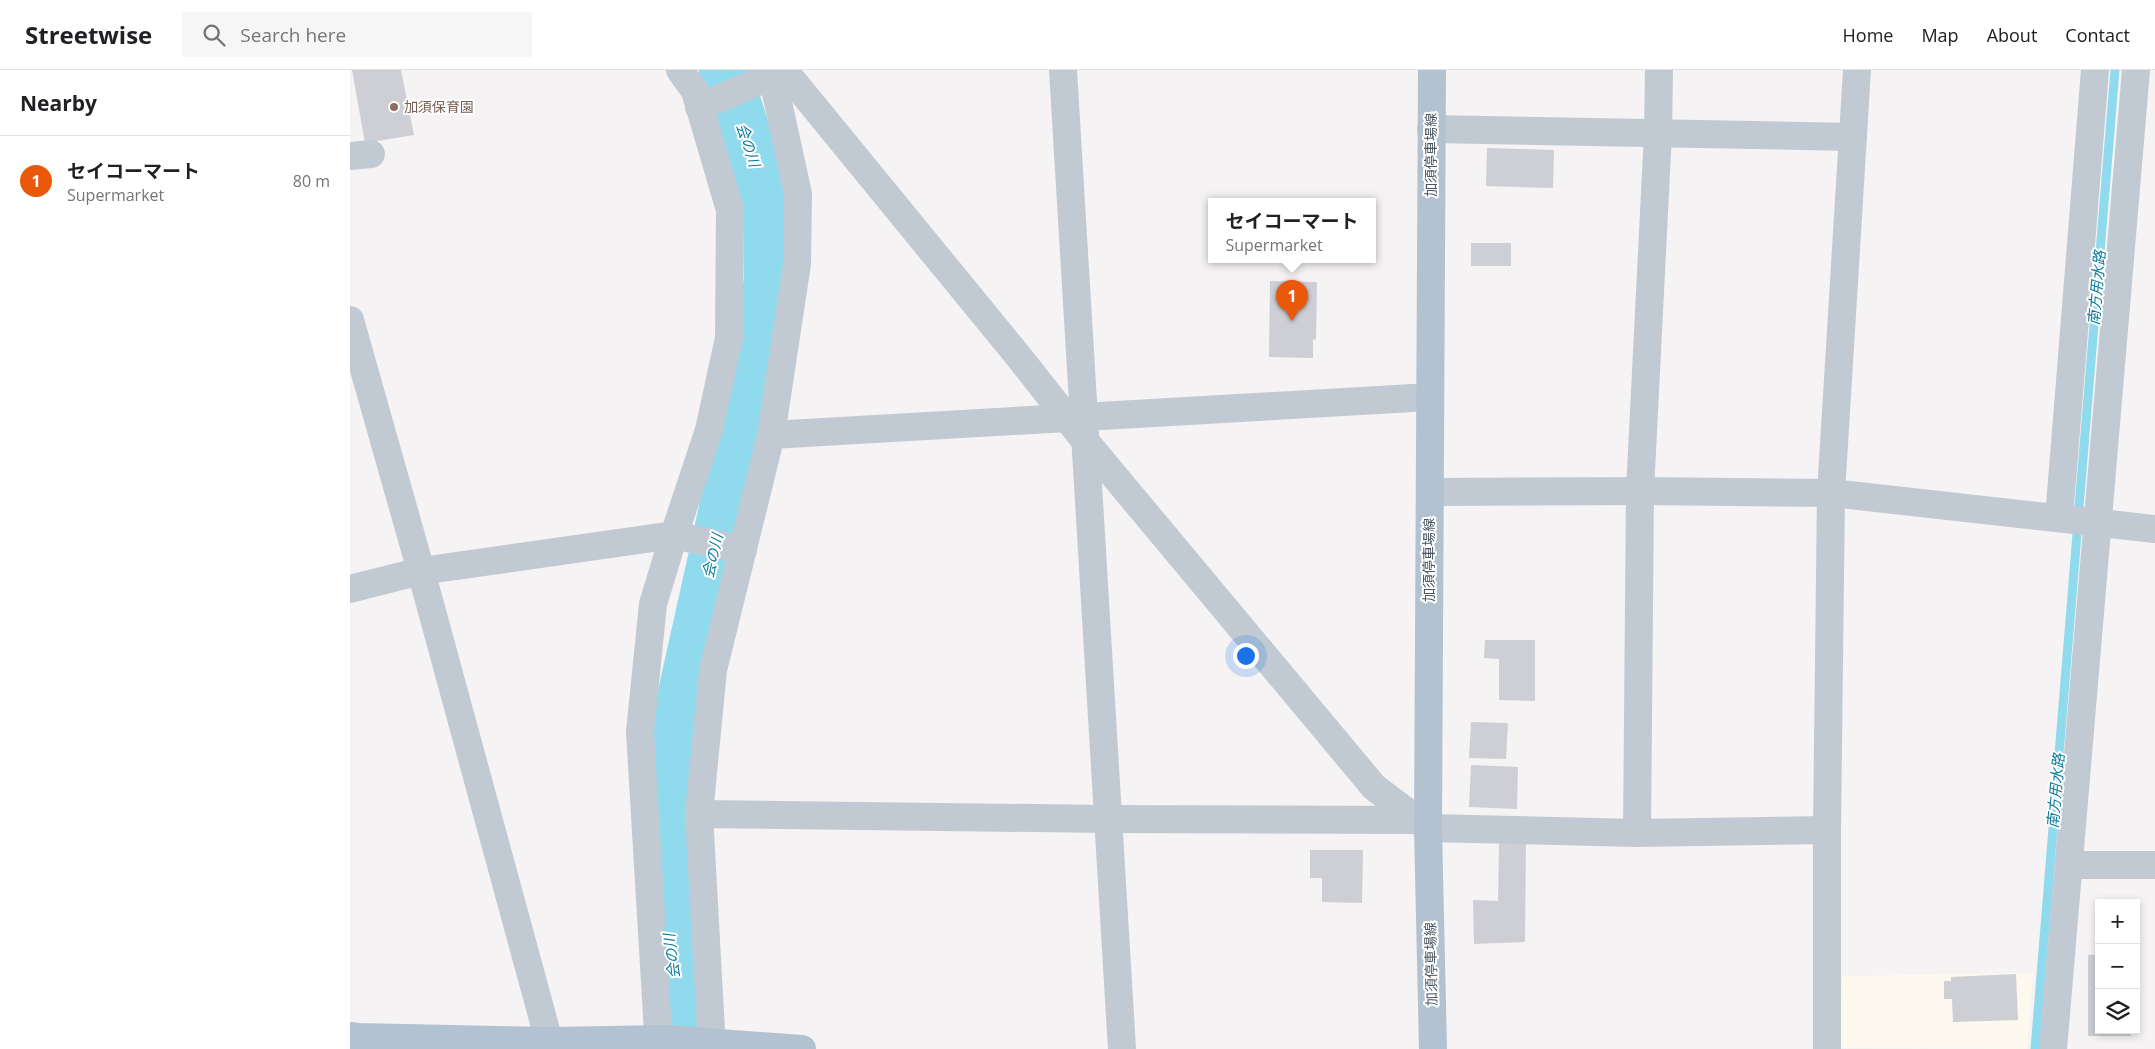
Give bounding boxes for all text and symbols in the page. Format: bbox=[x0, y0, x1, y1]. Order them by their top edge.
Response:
search box bbox=[182, 12, 532, 57]
text: Streetwise bbox=[25, 18, 152, 51]
icon: search bbox=[200, 21, 228, 49]
text: Search here bbox=[240, 22, 346, 48]
text: Home bbox=[1843, 23, 1893, 47]
text: Map bbox=[1921, 23, 1959, 47]
text: About bbox=[1987, 23, 2037, 47]
text: Contact bbox=[2065, 23, 2130, 47]
text: Nearby bbox=[20, 89, 97, 117]
place label: 加須保育園 bbox=[404, 97, 474, 116]
marker: 加須保育園 bbox=[388, 101, 400, 113]
street label: 加須停車場線 bbox=[1421, 113, 1440, 197]
water label: 会の川 bbox=[732, 120, 766, 171]
text: セイコーマート bbox=[67, 158, 200, 184]
text: 1 bbox=[31, 170, 41, 192]
text: 80 m bbox=[293, 170, 330, 192]
text: Supermarket bbox=[67, 184, 164, 206]
popup bbox=[1208, 198, 1376, 263]
text: セイコーマート bbox=[1225, 208, 1359, 234]
text: Supermarket bbox=[1225, 234, 1323, 256]
water label: 南方用水路 bbox=[2083, 248, 2109, 326]
pin: 1 bbox=[1276, 280, 1308, 321]
street label: 加須停車場線 bbox=[1419, 518, 1438, 602]
water label: 会の川 bbox=[697, 530, 727, 580]
your location bbox=[1233, 643, 1259, 669]
water label: 南方用水路 bbox=[2042, 751, 2068, 829]
map controls bbox=[2095, 899, 2140, 1034]
button: + bbox=[2095, 899, 2140, 944]
street label: 加須停車場線 bbox=[1420, 922, 1441, 1006]
water label: 会の川 bbox=[658, 931, 684, 980]
button: − bbox=[2095, 944, 2140, 989]
button: layers bbox=[2095, 989, 2140, 1034]

